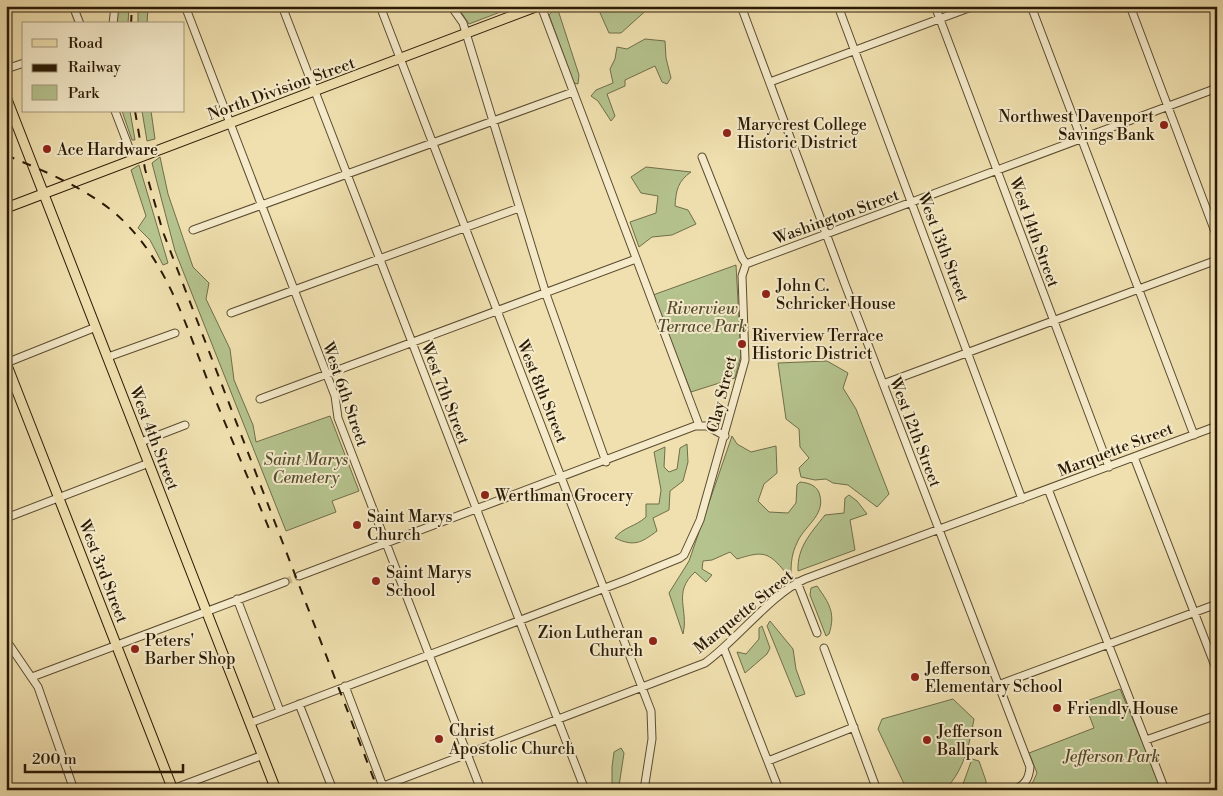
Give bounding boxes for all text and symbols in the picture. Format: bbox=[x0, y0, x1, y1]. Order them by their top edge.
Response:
legend bbox=[22, 22, 185, 112]
text: Road bbox=[68, 34, 103, 53]
street label: North Division Street bbox=[205, 53, 358, 125]
text: Railway bbox=[68, 58, 122, 77]
text: Park bbox=[68, 84, 100, 103]
place label: Northwest Davenport Savings Bank bbox=[999, 107, 1156, 145]
place label: Marycrest College Historic District bbox=[737, 115, 867, 153]
marker: Northwest Davenport Savings Bank bbox=[1158, 119, 1170, 131]
marker: Marycrest College Historic District bbox=[721, 127, 733, 139]
place label: Ace Hardware bbox=[56, 140, 158, 160]
marker: Ace Hardware bbox=[41, 143, 53, 155]
street label: West 14th Street bbox=[1005, 174, 1063, 290]
street label: Washington Street bbox=[770, 185, 902, 249]
street label: West 13th Street bbox=[913, 189, 973, 305]
place label: John C. Schricker House bbox=[775, 276, 896, 314]
marker: John C. Schricker House bbox=[760, 288, 772, 300]
park label: Riverview Terrace Park bbox=[657, 299, 747, 337]
place label: Riverview Terrace Historic District bbox=[752, 326, 884, 364]
street label: West 8th Street bbox=[512, 336, 572, 446]
street label: West 6th Street bbox=[317, 338, 372, 450]
street label: West 7th Street bbox=[416, 338, 474, 448]
marker: Riverview Terrace Historic District bbox=[736, 338, 748, 350]
street label: Clay Street bbox=[703, 354, 741, 435]
street label: West 12th Street bbox=[885, 374, 945, 490]
street label: West 4th Street bbox=[125, 383, 183, 493]
street label: Marquette Street bbox=[1055, 419, 1176, 481]
park label: Saint Marys Cemetery bbox=[264, 450, 348, 488]
place label: Werthman Grocery bbox=[494, 486, 633, 506]
marker: Werthman Grocery bbox=[479, 489, 491, 501]
place label: Saint Marys Church bbox=[367, 507, 453, 545]
street label: West 3rd Street bbox=[74, 516, 132, 626]
marker: Saint Marys Church bbox=[351, 519, 363, 531]
place label: Saint Marys School bbox=[386, 563, 472, 601]
street label: Marquette Street bbox=[690, 565, 798, 658]
marker: Saint Marys School bbox=[370, 575, 382, 587]
place label: Zion Lutheran Church bbox=[538, 623, 643, 661]
place label: Peters' Barber Shop bbox=[144, 631, 236, 669]
marker: Zion Lutheran Church bbox=[647, 635, 659, 647]
marker: Peters' Barber Shop bbox=[129, 643, 141, 655]
place label: Jefferson Elementary School bbox=[924, 659, 1063, 697]
marker: Jefferson Elementary School bbox=[909, 671, 921, 683]
place label: Friendly House bbox=[1067, 699, 1178, 719]
marker: Friendly House bbox=[1051, 702, 1063, 714]
place label: Christ Apostolic Church bbox=[448, 721, 576, 759]
place label: Jefferson Ballpark bbox=[936, 722, 1003, 760]
marker: Christ Apostolic Church bbox=[433, 733, 445, 745]
marker: Jefferson Ballpark bbox=[921, 734, 933, 746]
scale bar bbox=[25, 741, 182, 773]
park label: Jefferson Park bbox=[1062, 747, 1160, 767]
text: 200 m bbox=[32, 750, 77, 769]

